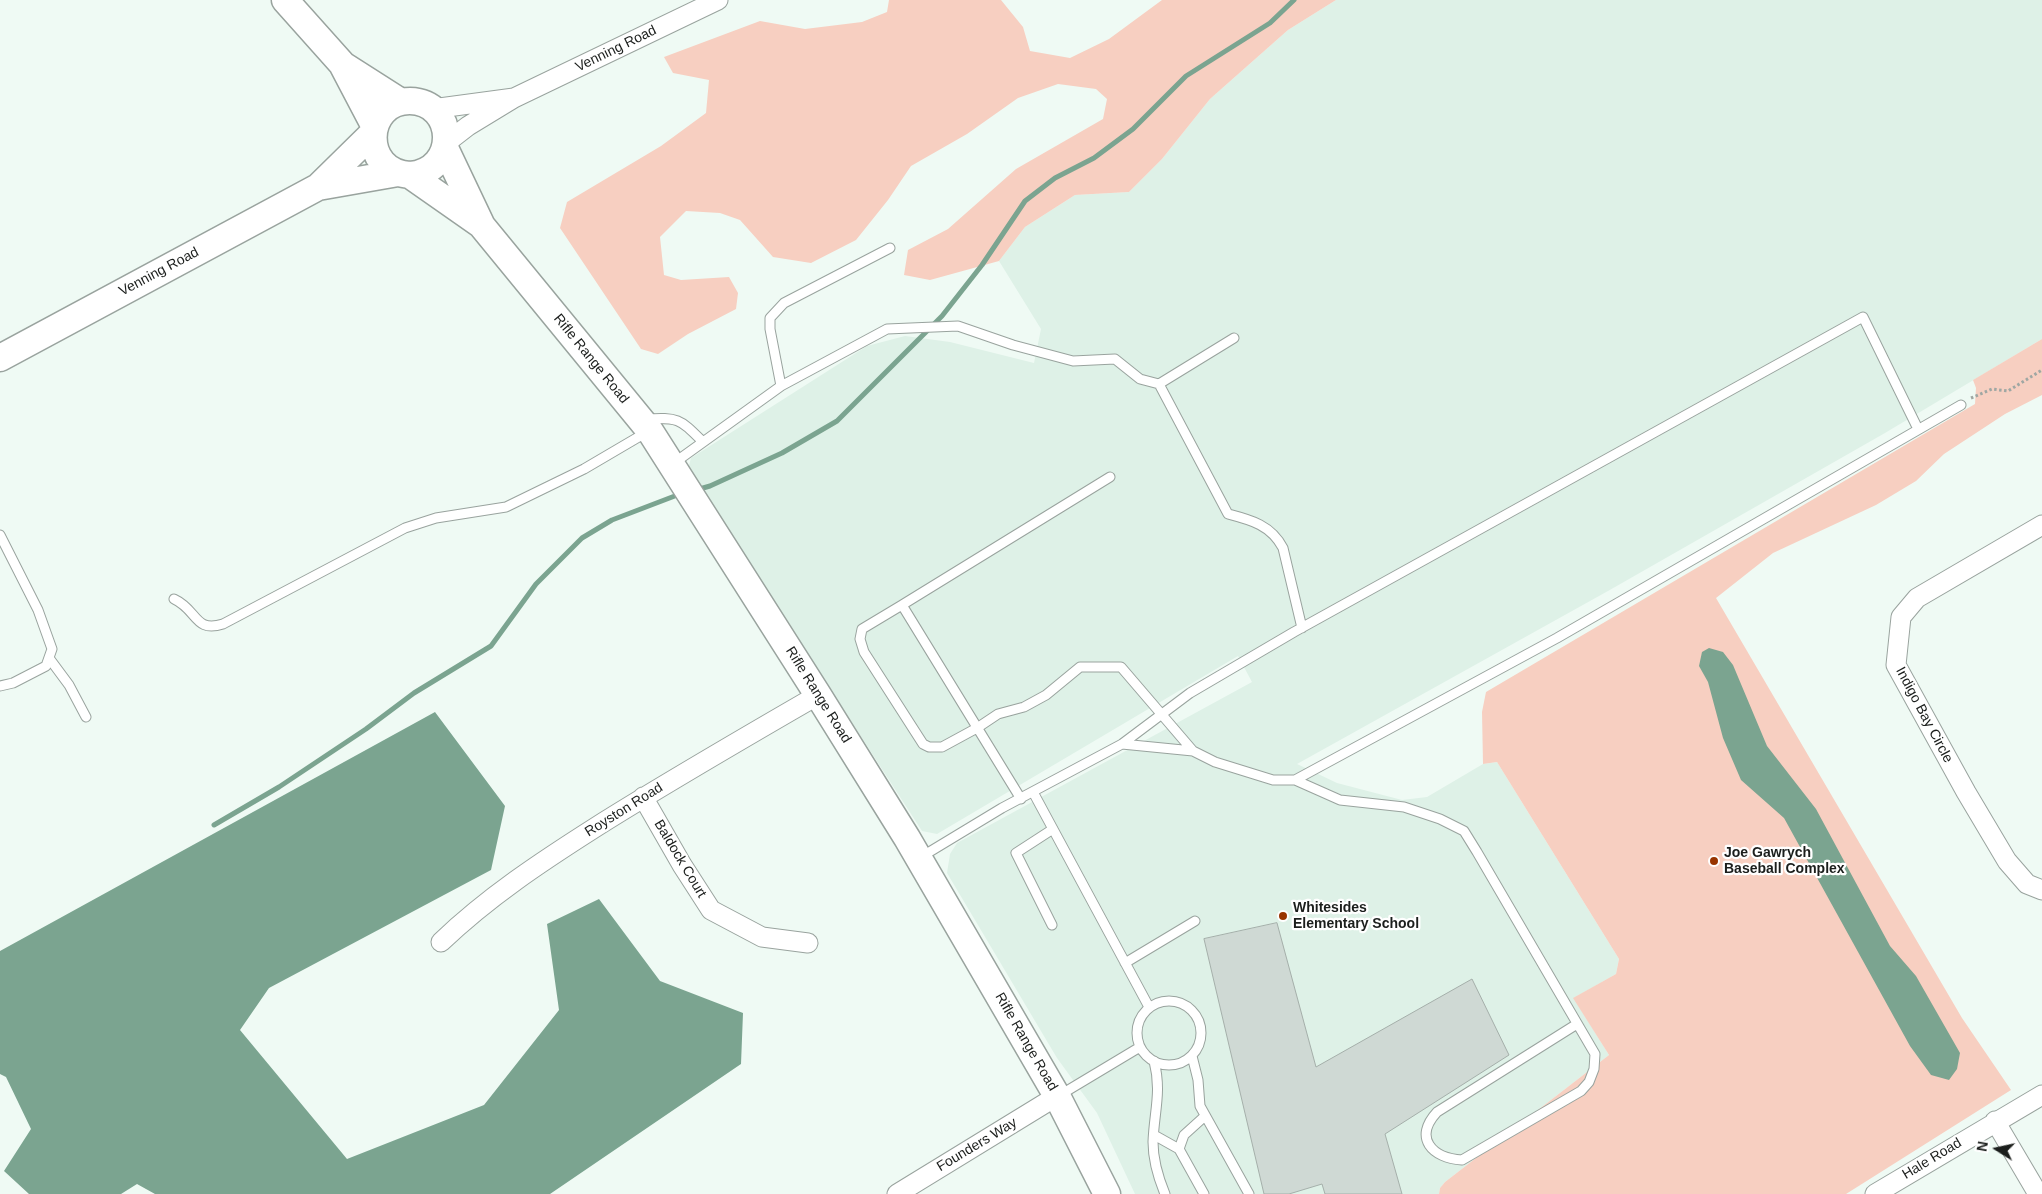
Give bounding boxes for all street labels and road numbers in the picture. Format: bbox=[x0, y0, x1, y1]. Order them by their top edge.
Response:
street label: Venning Road bbox=[573, 22, 659, 76]
street label: Venning Road bbox=[116, 244, 202, 300]
street label: Rifle Range Road bbox=[550, 311, 632, 407]
street label: Rifle Range Road bbox=[782, 644, 854, 746]
street label: Indigo Bay Circle bbox=[1892, 664, 1956, 766]
street label: Royston Road bbox=[582, 779, 666, 841]
street label: Baldock Court bbox=[650, 817, 710, 901]
street label: Rifle Range Road bbox=[991, 990, 1061, 1094]
street label: Founders Way bbox=[934, 1114, 1020, 1176]
street label: Hale Road bbox=[1899, 1135, 1965, 1183]

